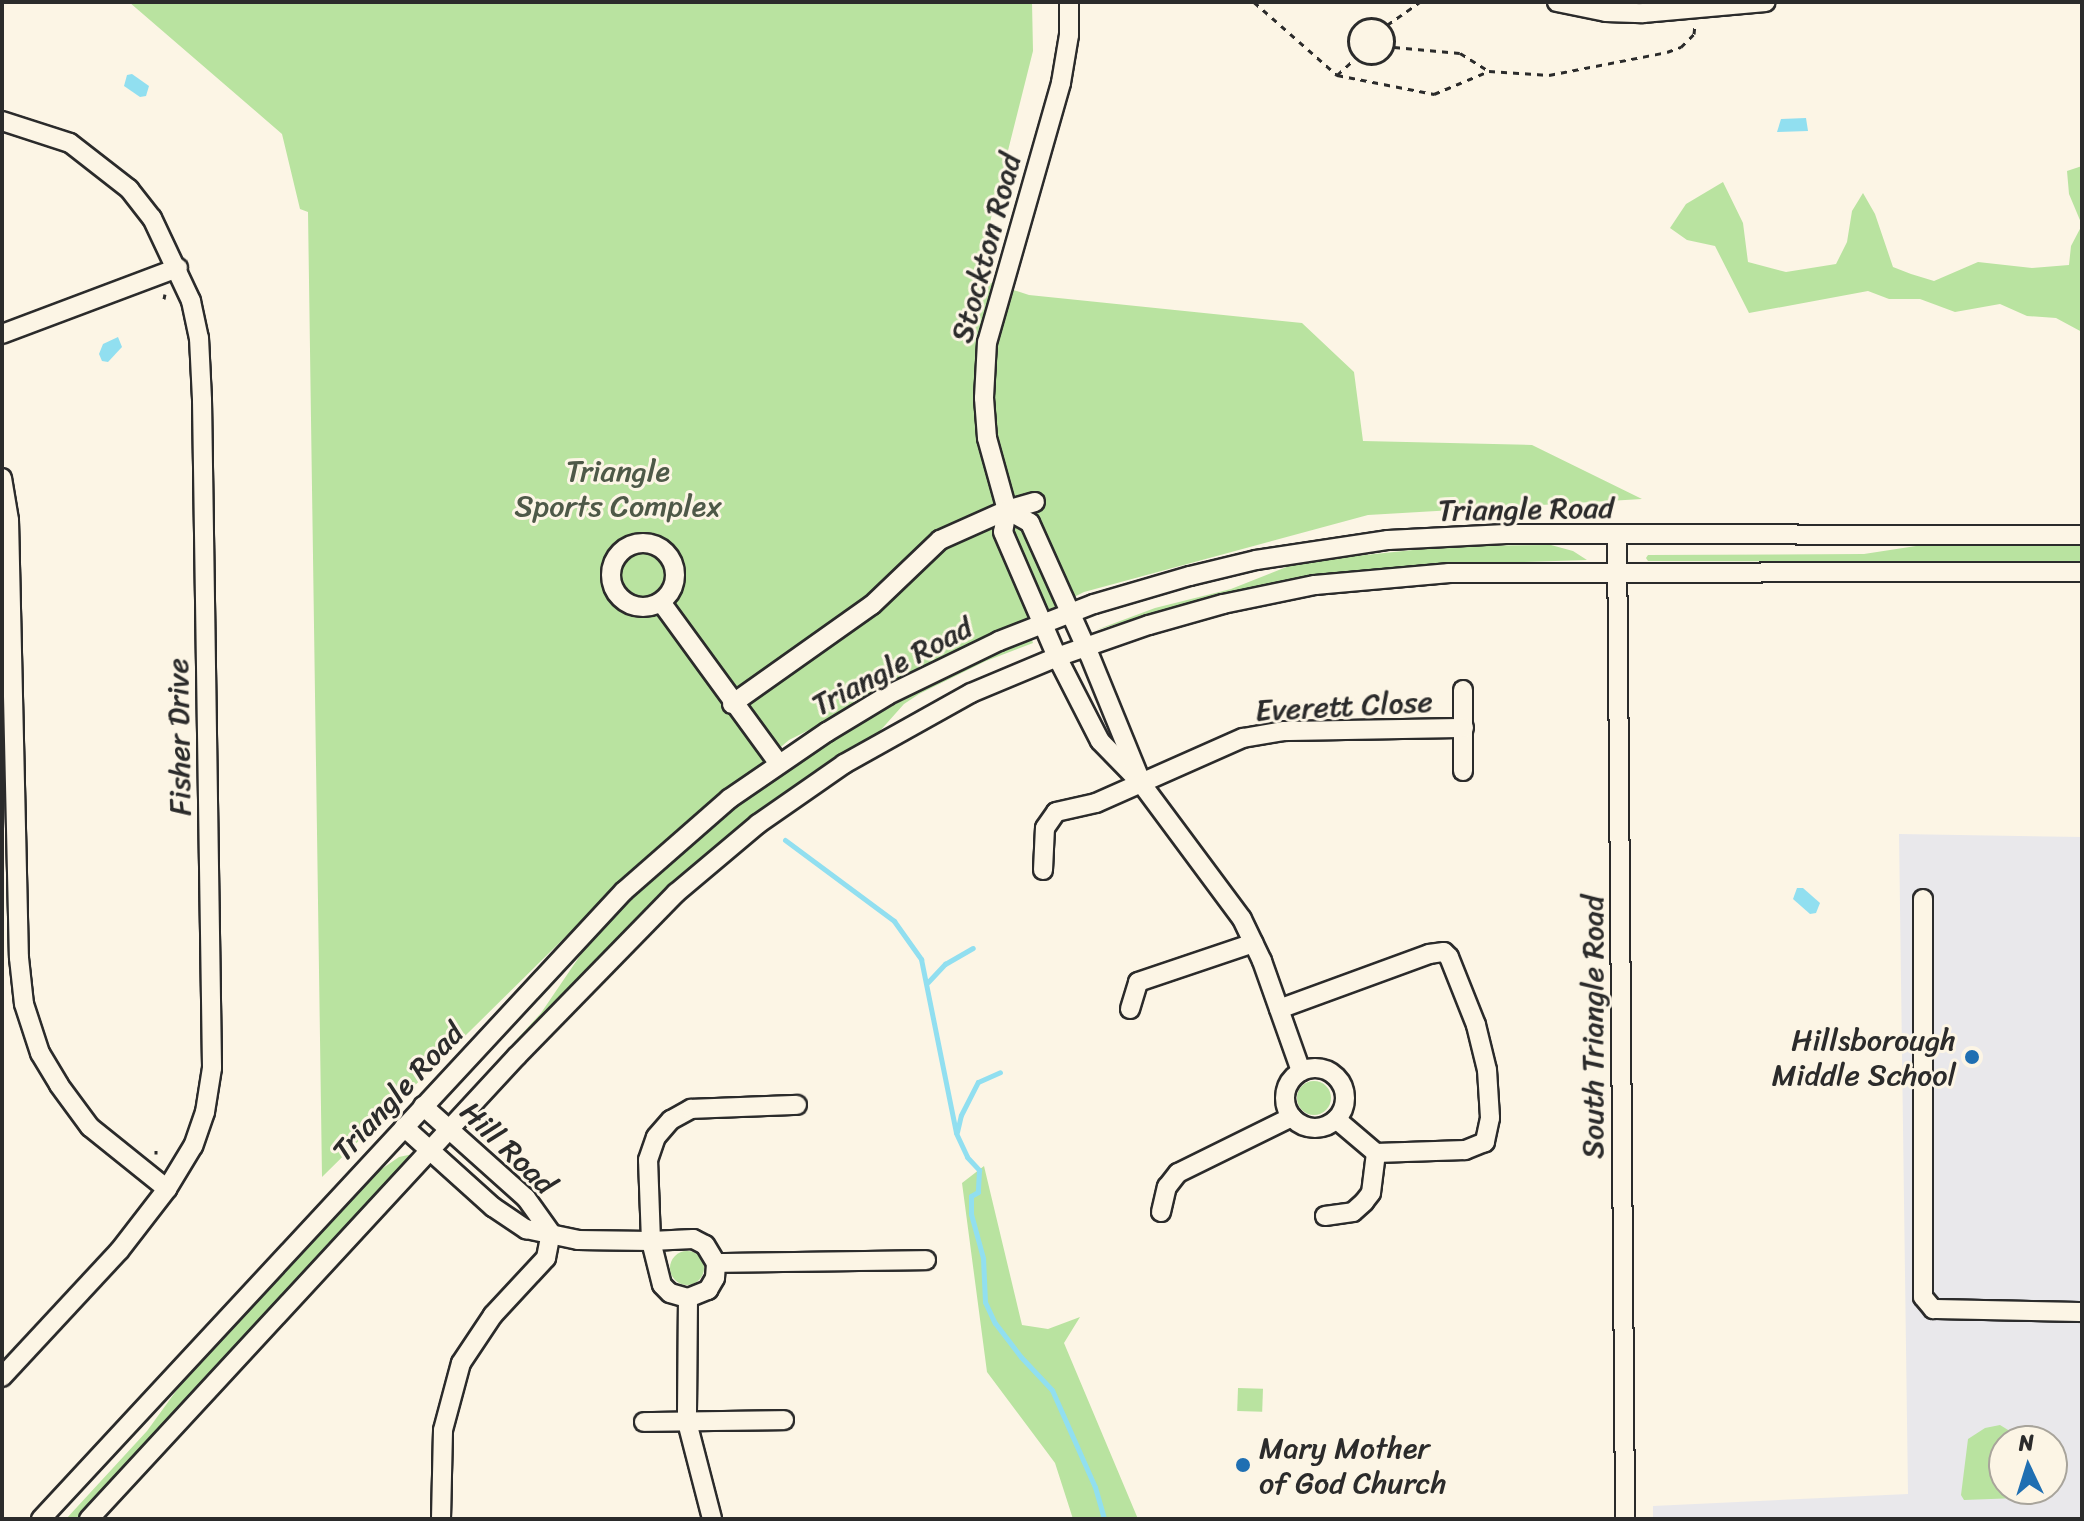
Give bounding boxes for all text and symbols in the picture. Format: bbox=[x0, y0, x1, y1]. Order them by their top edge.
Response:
street label: Stockton Road bbox=[943, 149, 1029, 347]
park label: Triangle Sports Complex bbox=[514, 453, 722, 524]
street label: Triangle Road bbox=[1438, 489, 1614, 529]
street label: Triangle Road bbox=[806, 609, 978, 723]
street label: Fisher Drive bbox=[160, 658, 198, 816]
street label: Everett Close bbox=[1254, 683, 1434, 729]
street label: South Triangle Road bbox=[1575, 896, 1611, 1158]
street label: Triangle Road bbox=[325, 1015, 471, 1169]
place label: Hillsborough Middle School bbox=[1771, 1022, 1956, 1092]
marker: Hillsborough Middle School bbox=[1963, 1048, 1981, 1066]
street label: Hill Road bbox=[453, 1094, 563, 1202]
text: N bbox=[2017, 1423, 2035, 1463]
north arrow bbox=[1988, 1425, 2068, 1505]
place label: Mary Mother of God Church bbox=[1259, 1430, 1446, 1500]
marker: Mary Mother of God Church bbox=[1234, 1456, 1252, 1474]

